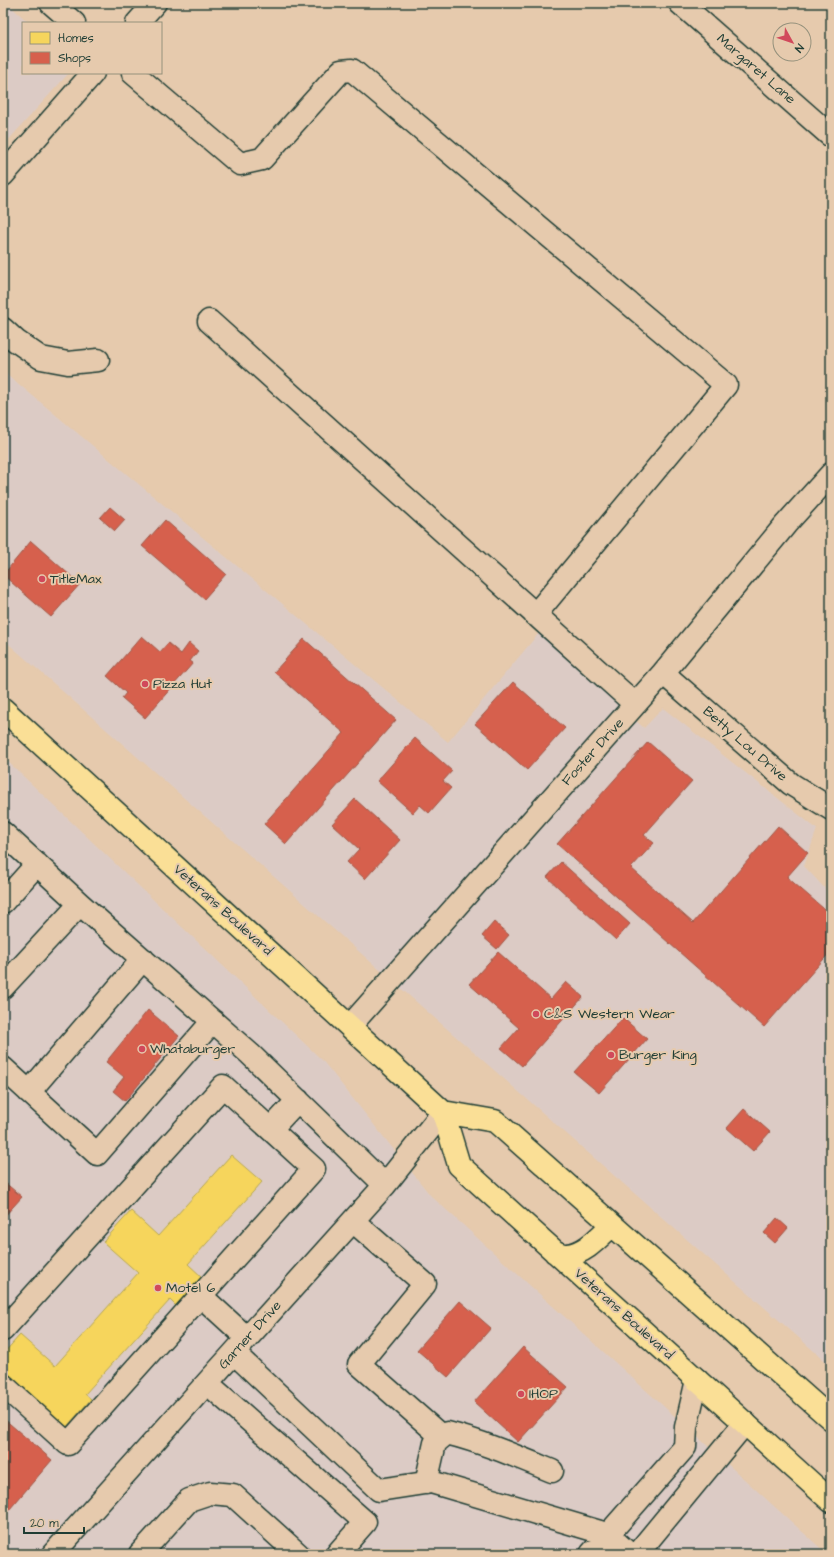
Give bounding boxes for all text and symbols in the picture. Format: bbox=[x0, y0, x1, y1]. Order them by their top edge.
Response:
legend bbox=[22, 22, 162, 74]
north arrow bbox=[772, 22, 812, 62]
street label: Margaret Lane bbox=[712, 29, 800, 109]
text: Homes bbox=[58, 30, 94, 47]
text: N bbox=[791, 41, 807, 56]
text: Shops bbox=[58, 50, 91, 67]
place label: TitleMax bbox=[50, 569, 102, 589]
marker: TitleMax bbox=[37, 574, 47, 584]
place label: Pizza Hut bbox=[153, 674, 212, 694]
marker: Pizza Hut bbox=[140, 679, 150, 689]
street label: Betty Lou Drive bbox=[698, 702, 792, 787]
street label: Foster Drive bbox=[557, 713, 629, 790]
street label: Veterans Boulevard bbox=[169, 860, 277, 960]
place label: C&S Western Wear bbox=[544, 1004, 675, 1024]
marker: C&S Western Wear bbox=[531, 1009, 541, 1019]
place label: Whataburger bbox=[150, 1039, 235, 1059]
marker: Whataburger bbox=[137, 1044, 147, 1054]
place label: Burger King bbox=[619, 1045, 697, 1065]
marker: Burger King bbox=[606, 1050, 616, 1060]
street label: Veterans Boulevard bbox=[570, 1264, 678, 1364]
place label: Motel 6 bbox=[166, 1278, 215, 1298]
marker: Motel 6 bbox=[153, 1283, 163, 1293]
street label: Garner Drive bbox=[214, 1296, 287, 1374]
place label: IHOP bbox=[529, 1384, 558, 1404]
marker: IHOP bbox=[516, 1389, 526, 1399]
scale bar bbox=[24, 1509, 84, 1535]
text: 20 m bbox=[30, 1515, 59, 1532]

